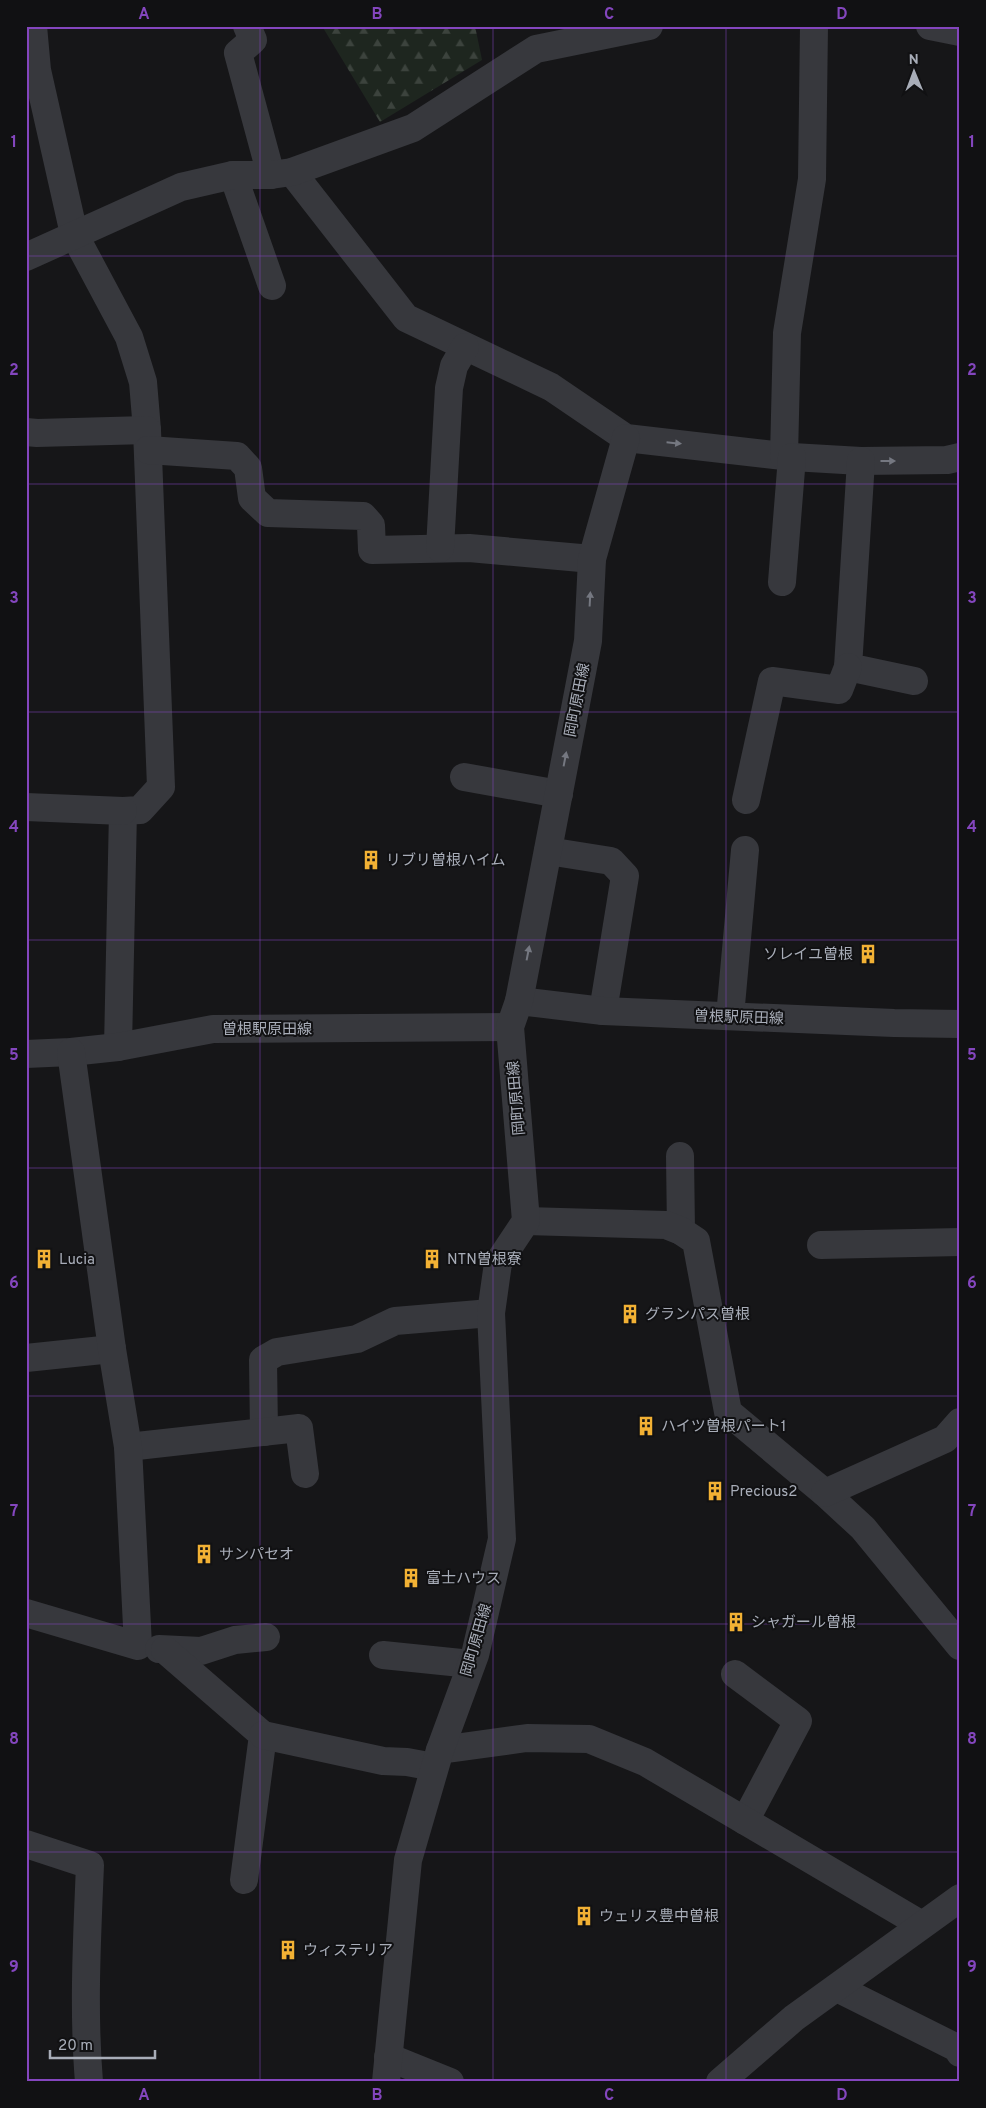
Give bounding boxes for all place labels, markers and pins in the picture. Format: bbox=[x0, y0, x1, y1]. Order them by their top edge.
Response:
building icon: リブリ曽根ハイム bbox=[360, 849, 382, 871]
place label: リブリ曽根ハイム bbox=[386, 852, 505, 871]
building icon: ソレイユ曽根 bbox=[857, 943, 879, 965]
place label: ソレイユ曽根 bbox=[763, 946, 853, 965]
building icon: Lucia bbox=[33, 1248, 55, 1270]
building icon: NTN曽根寮 bbox=[421, 1248, 443, 1270]
place label: Lucia bbox=[59, 1251, 95, 1270]
place label: NTN曽根寮 bbox=[447, 1251, 522, 1270]
building icon: グランパス曽根 bbox=[619, 1303, 641, 1325]
place label: グランパス曽根 bbox=[645, 1306, 750, 1325]
building icon: ハイツ曽根パート1 bbox=[635, 1415, 657, 1437]
place label: ハイツ曽根パート1 bbox=[661, 1418, 786, 1437]
building icon: Precious2 bbox=[704, 1480, 726, 1502]
place label: Precious2 bbox=[730, 1483, 797, 1502]
building icon: サンパセオ bbox=[193, 1543, 215, 1565]
place label: サンパセオ bbox=[219, 1546, 294, 1565]
building icon: 富士ハウス bbox=[400, 1567, 422, 1589]
place label: 富士ハウス bbox=[426, 1570, 501, 1589]
building icon: シャガール曽根 bbox=[725, 1611, 747, 1633]
place label: シャガール曽根 bbox=[751, 1614, 856, 1633]
building icon: ウェリス豊中曽根 bbox=[573, 1905, 595, 1927]
place label: ウェリス豊中曽根 bbox=[599, 1908, 719, 1927]
building icon: ウィステリア bbox=[277, 1939, 299, 1961]
place label: ウィステリア bbox=[303, 1942, 393, 1961]

